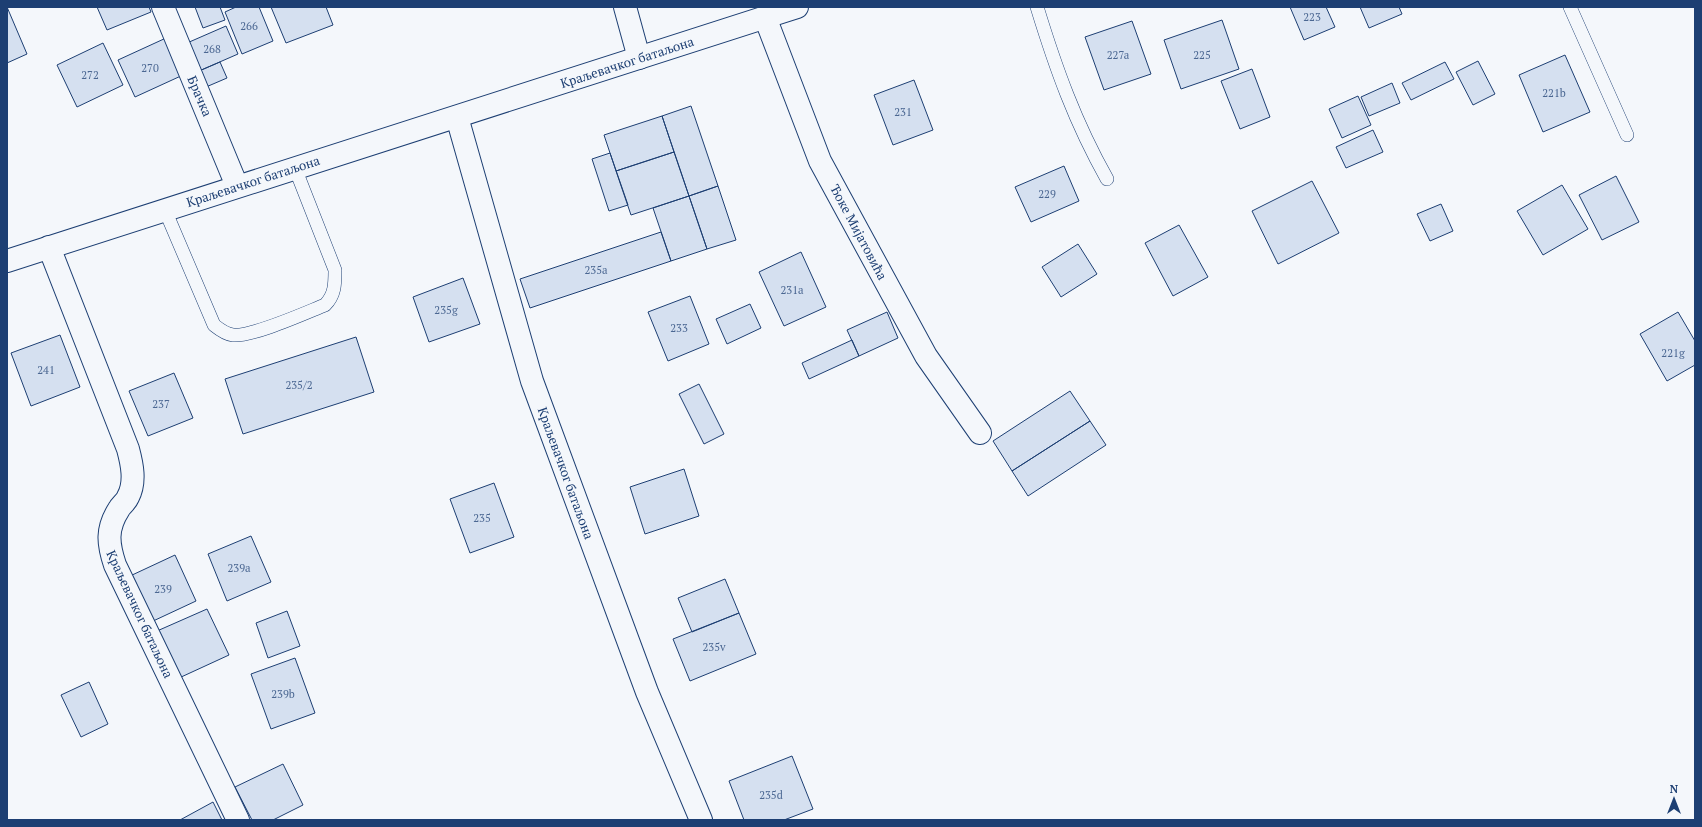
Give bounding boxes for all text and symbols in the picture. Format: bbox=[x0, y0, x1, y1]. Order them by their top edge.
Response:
house number: 223 bbox=[1303, 10, 1321, 24]
house number: 266 bbox=[240, 19, 258, 33]
street label: Краљевачког батаљона bbox=[558, 32, 696, 92]
house number: 268 bbox=[203, 42, 221, 56]
house number: 227a bbox=[1107, 48, 1130, 62]
house number: 225 bbox=[1193, 48, 1211, 62]
house number: 270 bbox=[141, 61, 159, 75]
house number: 272 bbox=[81, 68, 99, 82]
street label: Брачка bbox=[183, 73, 217, 120]
house number: 221b bbox=[1542, 86, 1566, 100]
house number: 231 bbox=[894, 105, 912, 119]
street label: Краљевачког батаљона bbox=[184, 151, 322, 211]
street label: Ђоке Мијатовића bbox=[826, 181, 892, 283]
house number: 229 bbox=[1038, 187, 1056, 201]
house number: 235a bbox=[584, 263, 608, 277]
house number: 231a bbox=[780, 283, 804, 297]
house number: 235g bbox=[434, 303, 458, 317]
house number: 233 bbox=[670, 321, 688, 335]
house number: 221g bbox=[1661, 346, 1685, 360]
house number: 241 bbox=[37, 363, 55, 377]
house number: 235/2 bbox=[285, 378, 313, 392]
house number: 237 bbox=[152, 397, 170, 411]
street label: Краљевачког батаљона bbox=[534, 404, 598, 542]
house number: 235 bbox=[473, 511, 491, 525]
street label: Краљевачког батаљона bbox=[102, 547, 178, 681]
house number: 239a bbox=[227, 561, 251, 575]
house number: 239 bbox=[154, 582, 172, 596]
house number: 235v bbox=[702, 640, 726, 654]
house number: 239b bbox=[271, 687, 295, 701]
north arrow bbox=[1654, 779, 1694, 819]
text: N bbox=[1670, 782, 1679, 796]
house number: 235d bbox=[759, 788, 783, 802]

